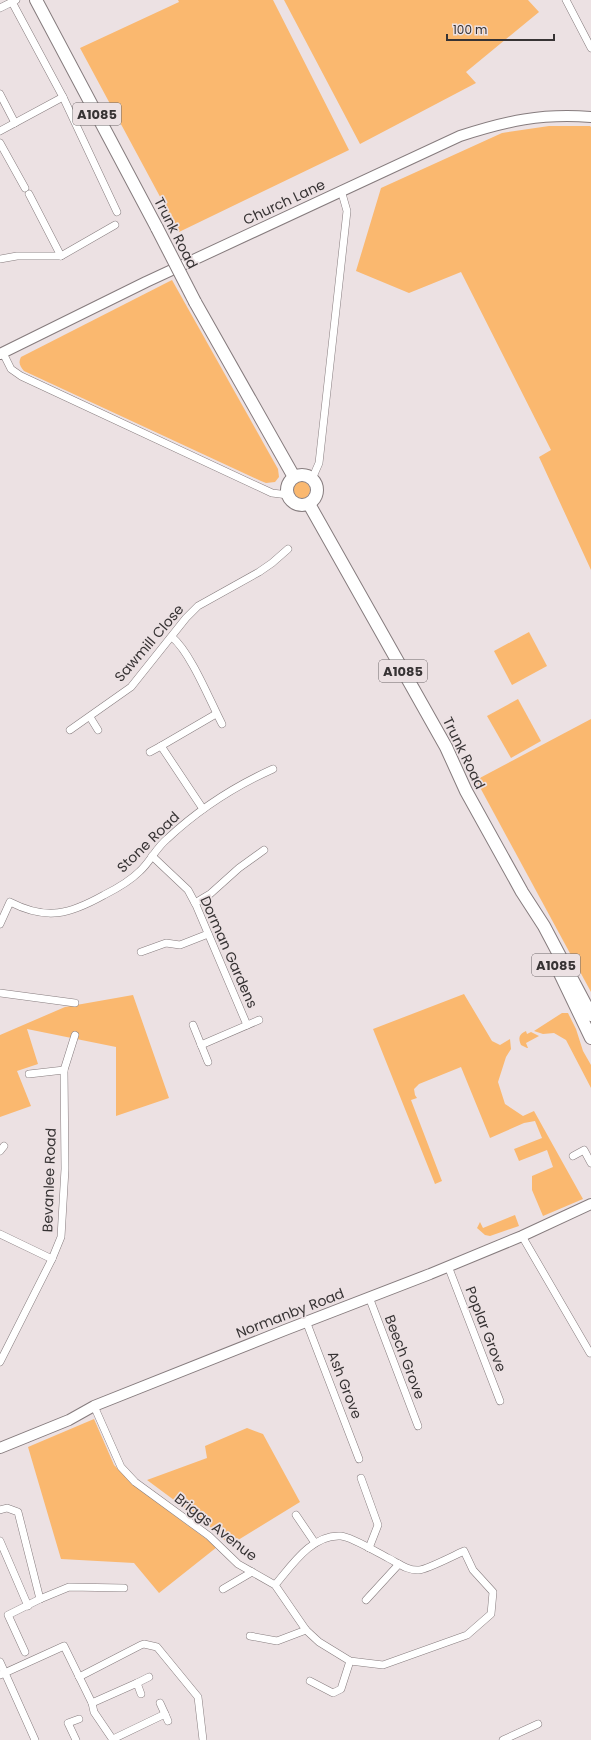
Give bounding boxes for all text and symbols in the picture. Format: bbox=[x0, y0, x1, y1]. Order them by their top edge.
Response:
scale bar bbox=[447, 16, 554, 42]
text: 100 m bbox=[453, 21, 487, 38]
road number: A1085 bbox=[73, 103, 121, 125]
street label: Church Lane bbox=[240, 174, 329, 230]
street label: Trunk Road bbox=[149, 194, 203, 272]
street label: Sawmill Close bbox=[110, 600, 189, 686]
road number: A1085 bbox=[379, 660, 427, 682]
street label: Trunk Road bbox=[438, 714, 490, 792]
street label: Stone Road bbox=[112, 807, 184, 877]
street label: Dorman Gardens bbox=[195, 893, 263, 1011]
road number: A1085 bbox=[532, 954, 580, 976]
street label: Bevanlee Road bbox=[37, 1127, 61, 1233]
street label: Normanby Road bbox=[233, 1283, 347, 1343]
street label: Poplar Grove bbox=[461, 1283, 512, 1375]
street label: Beech Grove bbox=[380, 1312, 430, 1402]
street label: Ash Grove bbox=[323, 1348, 367, 1422]
street label: Briggs Avenue bbox=[171, 1488, 262, 1566]

